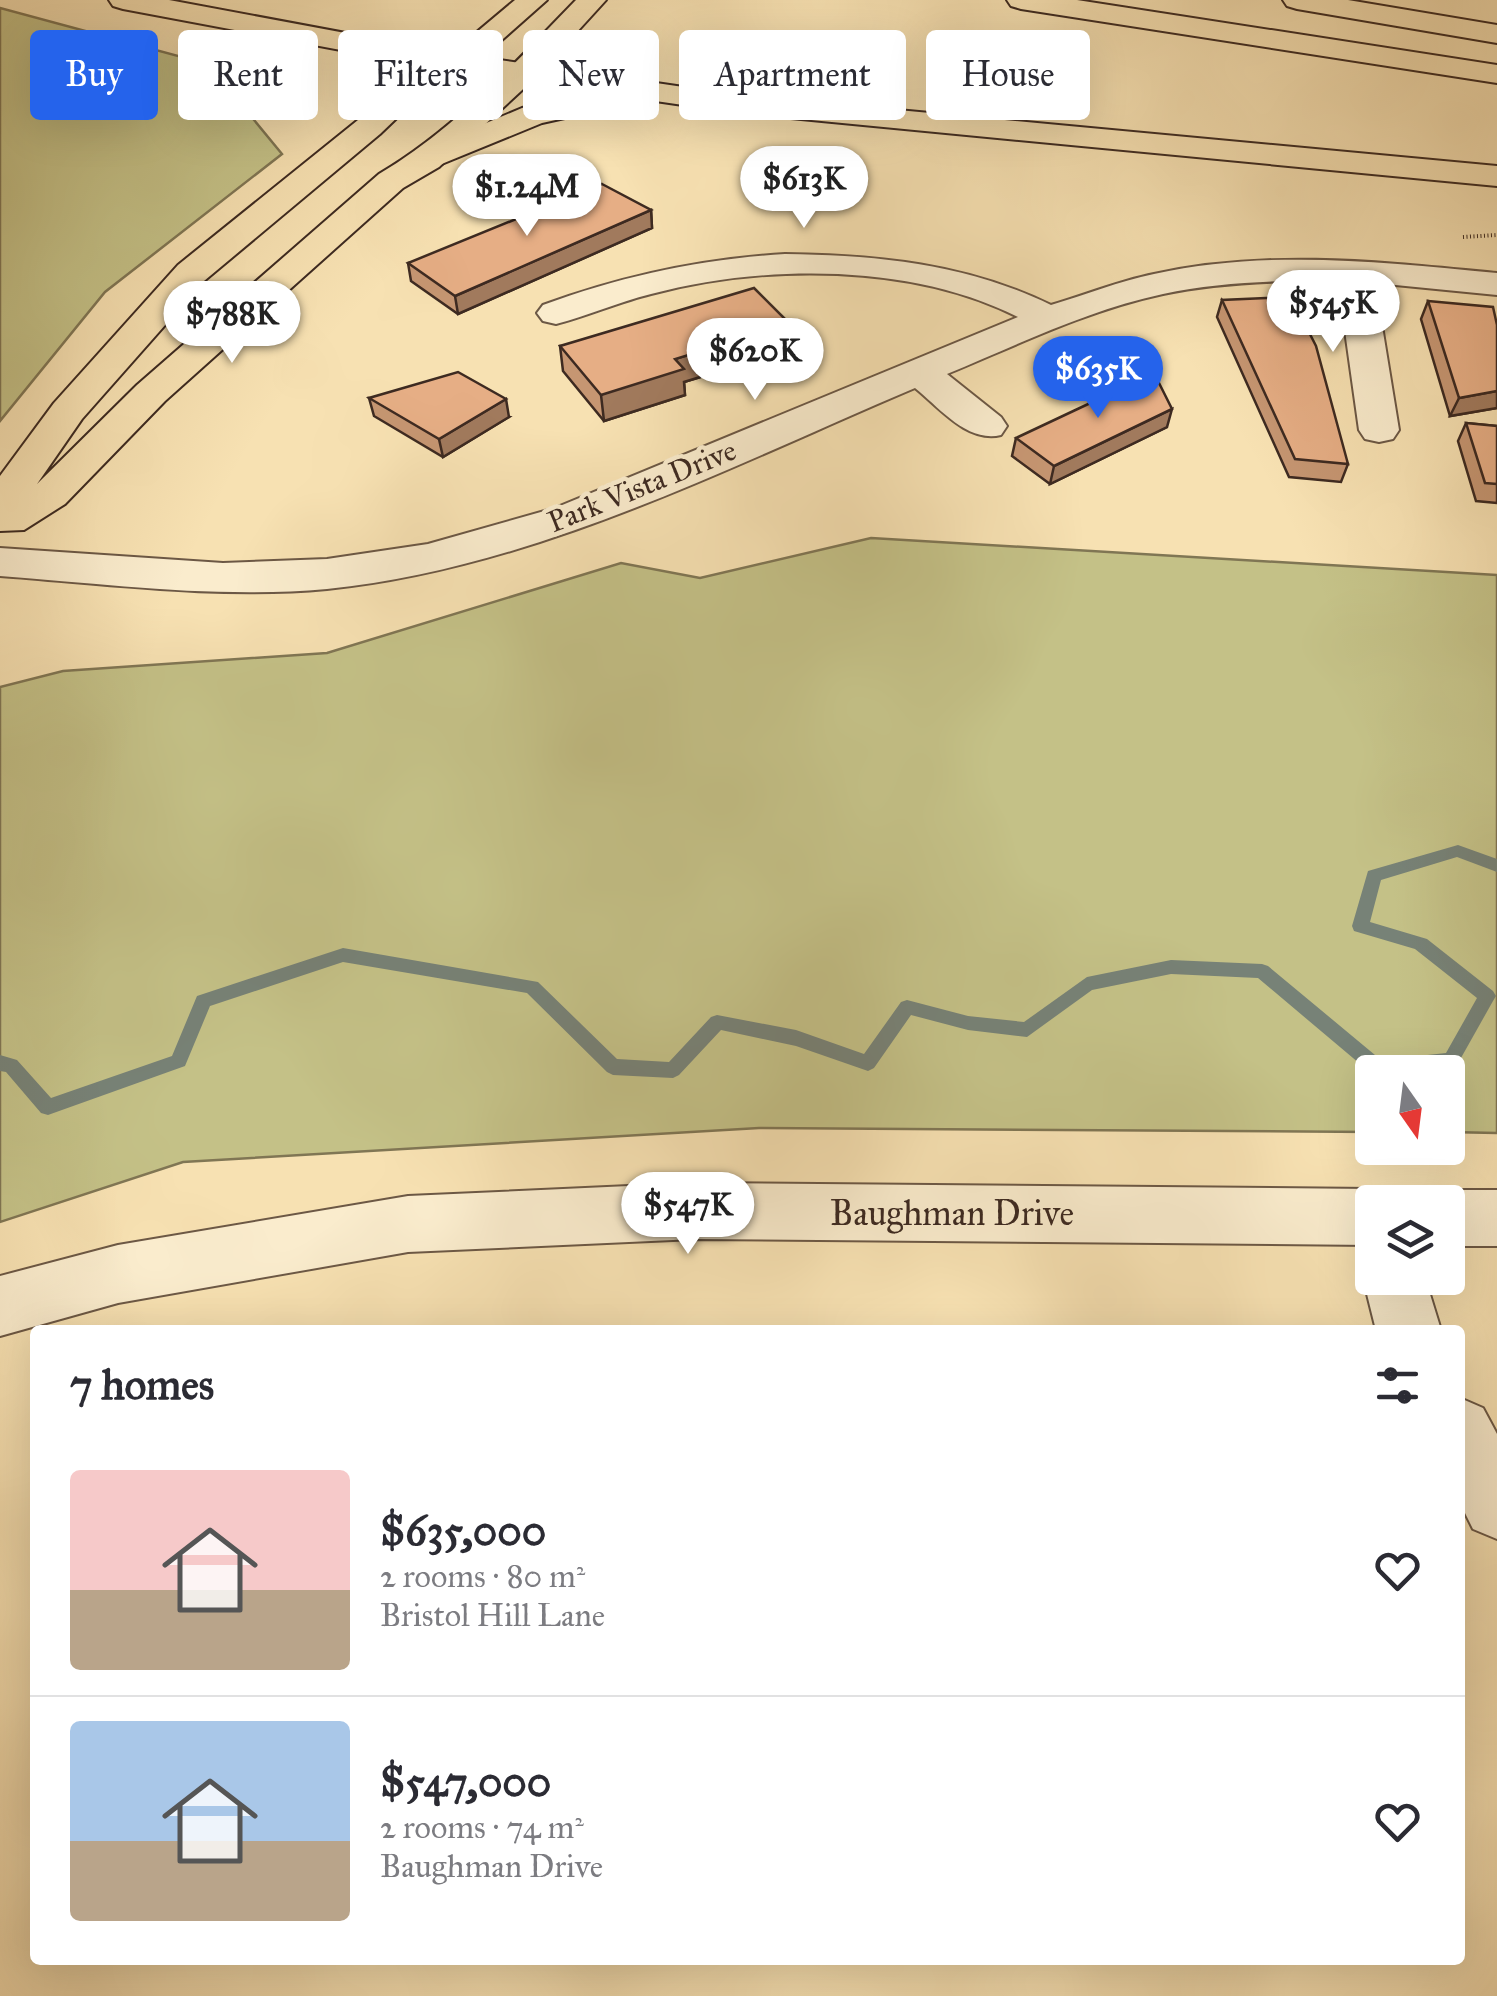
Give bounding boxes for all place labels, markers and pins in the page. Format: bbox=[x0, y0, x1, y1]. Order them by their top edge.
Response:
pin: $613K bbox=[734, 146, 874, 231]
pin: $1.24M bbox=[446, 154, 608, 239]
pin: $545K bbox=[1263, 270, 1403, 355]
pin: $788K bbox=[162, 281, 302, 366]
pin: $620K bbox=[685, 318, 825, 403]
pin: $635K bbox=[1028, 336, 1168, 421]
pin: $547K bbox=[618, 1172, 758, 1257]

